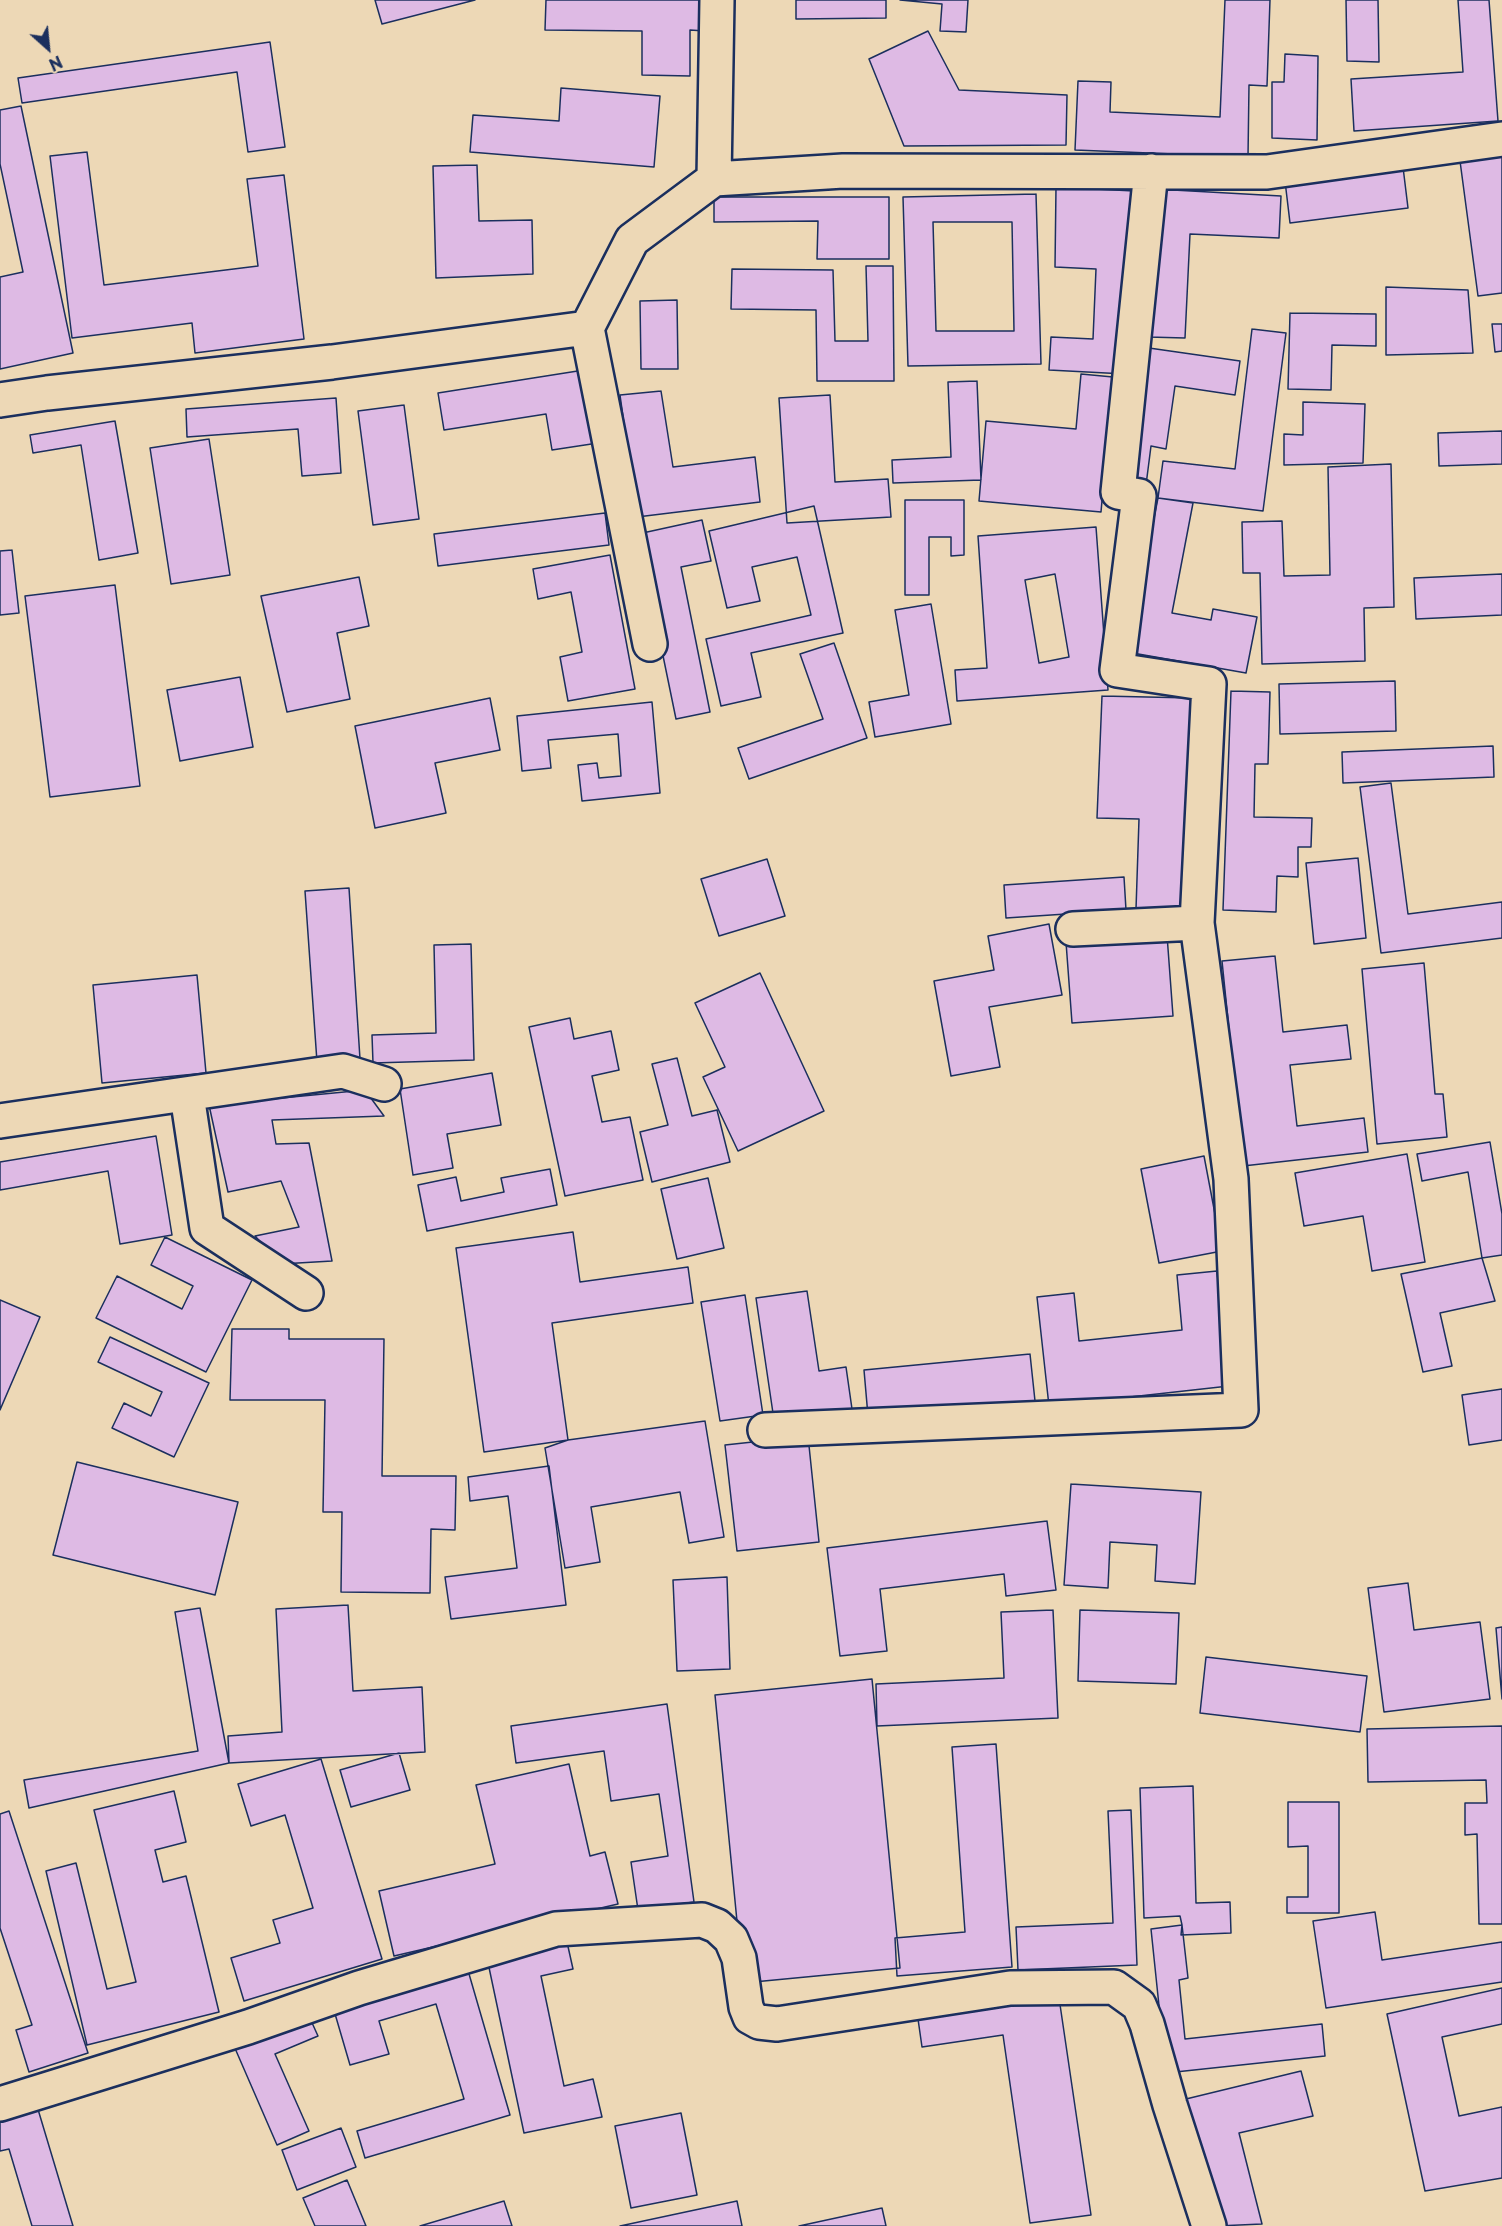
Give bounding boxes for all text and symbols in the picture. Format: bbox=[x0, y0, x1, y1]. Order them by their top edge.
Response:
north arrow bbox=[18, 18, 78, 78]
text: N bbox=[45, 50, 67, 78]

